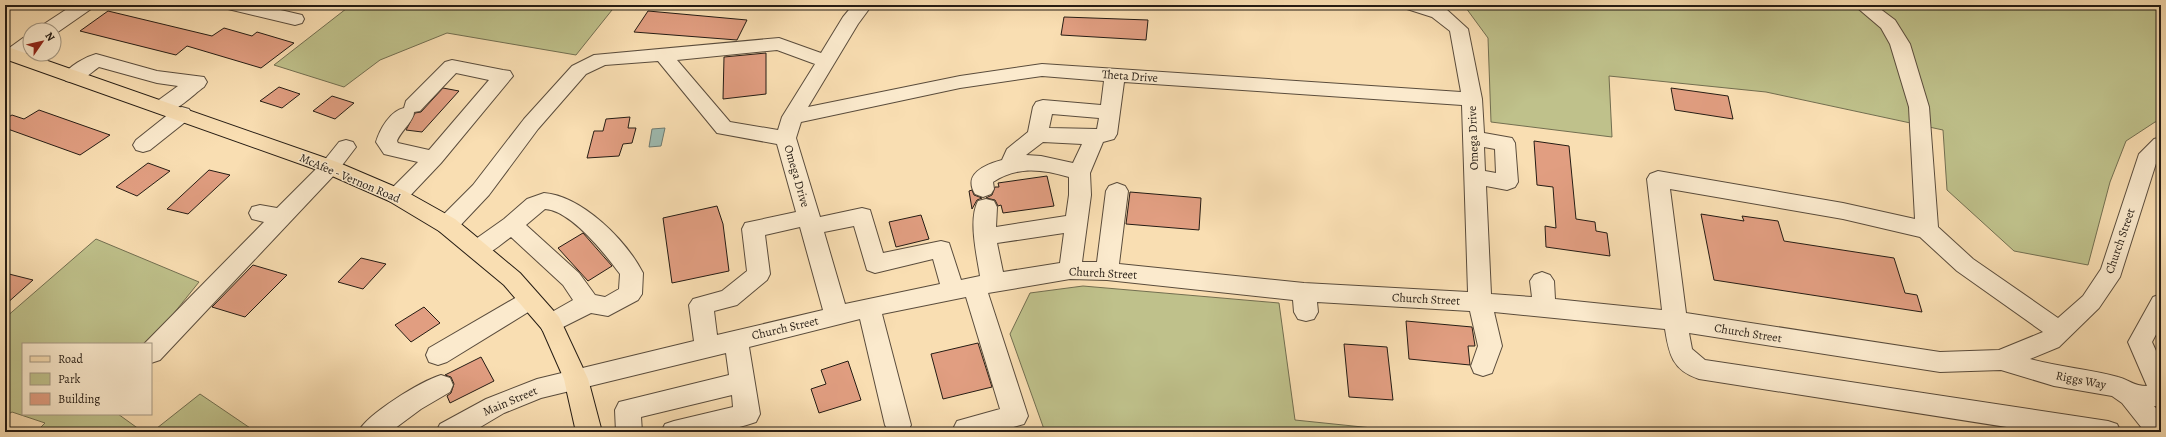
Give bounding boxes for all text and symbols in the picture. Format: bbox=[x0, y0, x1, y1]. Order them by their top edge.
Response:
north arrow bbox=[22, 22, 62, 62]
text: N bbox=[41, 29, 58, 44]
street label: Theta Drive bbox=[1101, 66, 1159, 86]
street label: Omega Drive bbox=[1464, 106, 1482, 170]
street label: Omega Drive bbox=[780, 143, 814, 209]
street label: McAfee - Vernon Road bbox=[297, 149, 403, 207]
street label: Church Street bbox=[2101, 206, 2139, 276]
street label: Church Street bbox=[1068, 263, 1138, 283]
street label: Church Street bbox=[1391, 289, 1461, 309]
street label: Church Street bbox=[750, 313, 820, 343]
street label: Church Street bbox=[1713, 320, 1783, 346]
legend bbox=[22, 343, 152, 415]
text: Road bbox=[58, 351, 84, 367]
street label: Riggs Way bbox=[2055, 367, 2108, 393]
text: Park bbox=[58, 371, 81, 387]
street label: Main Street bbox=[480, 382, 540, 420]
text: Building bbox=[58, 391, 100, 407]

